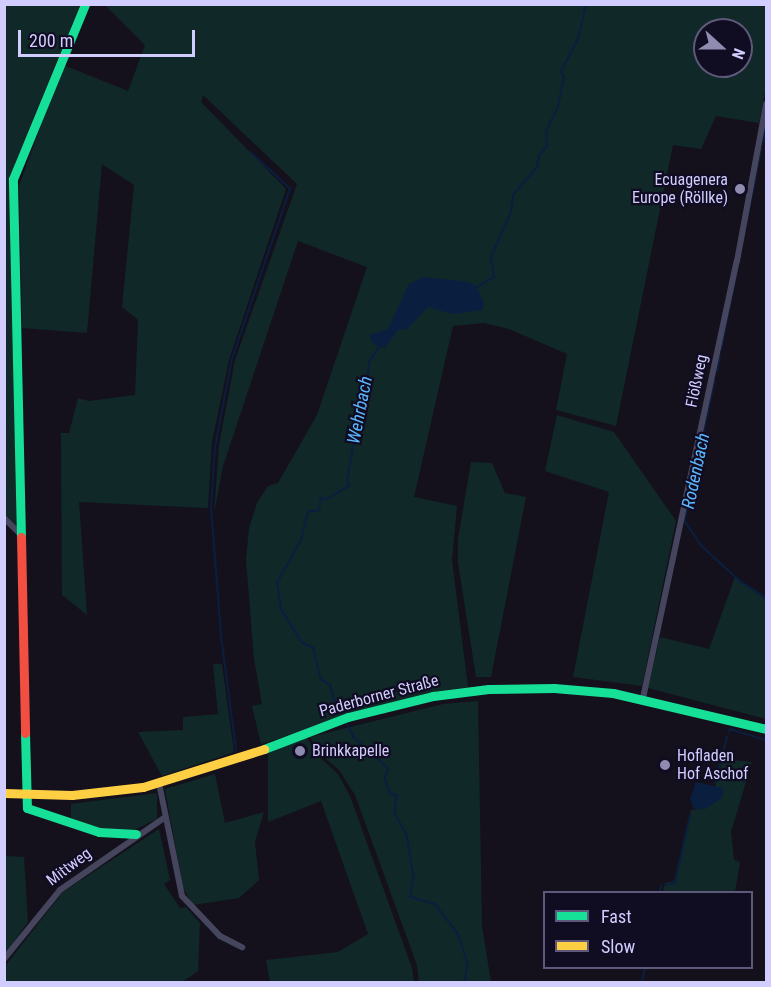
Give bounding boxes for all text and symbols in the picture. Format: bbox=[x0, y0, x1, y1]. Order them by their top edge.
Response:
scale bar bbox=[21, 18, 198, 56]
north arrow bbox=[693, 18, 753, 78]
text: 200 m bbox=[29, 30, 73, 51]
text: N bbox=[728, 46, 749, 62]
place label: Ecuagenera Europe (Röllke) bbox=[632, 170, 728, 208]
marker: Ecuagenera Europe (Röllke) bbox=[733, 182, 747, 196]
street label: Flößweg bbox=[682, 353, 712, 409]
water label: Wehrbach bbox=[343, 374, 377, 446]
water label: Rodenbach bbox=[677, 431, 715, 511]
street label: Paderborner Straße bbox=[317, 671, 441, 721]
place label: Brinkkapelle bbox=[312, 741, 389, 761]
marker: Brinkkapelle bbox=[293, 744, 307, 758]
place label: Hofladen Hof Aschof bbox=[677, 746, 748, 784]
marker: Hofladen Hof Aschof bbox=[658, 758, 672, 772]
street label: Mittweg bbox=[43, 844, 95, 890]
legend bbox=[543, 891, 753, 969]
text: Fast bbox=[601, 906, 632, 927]
text: Slow bbox=[601, 936, 635, 957]

